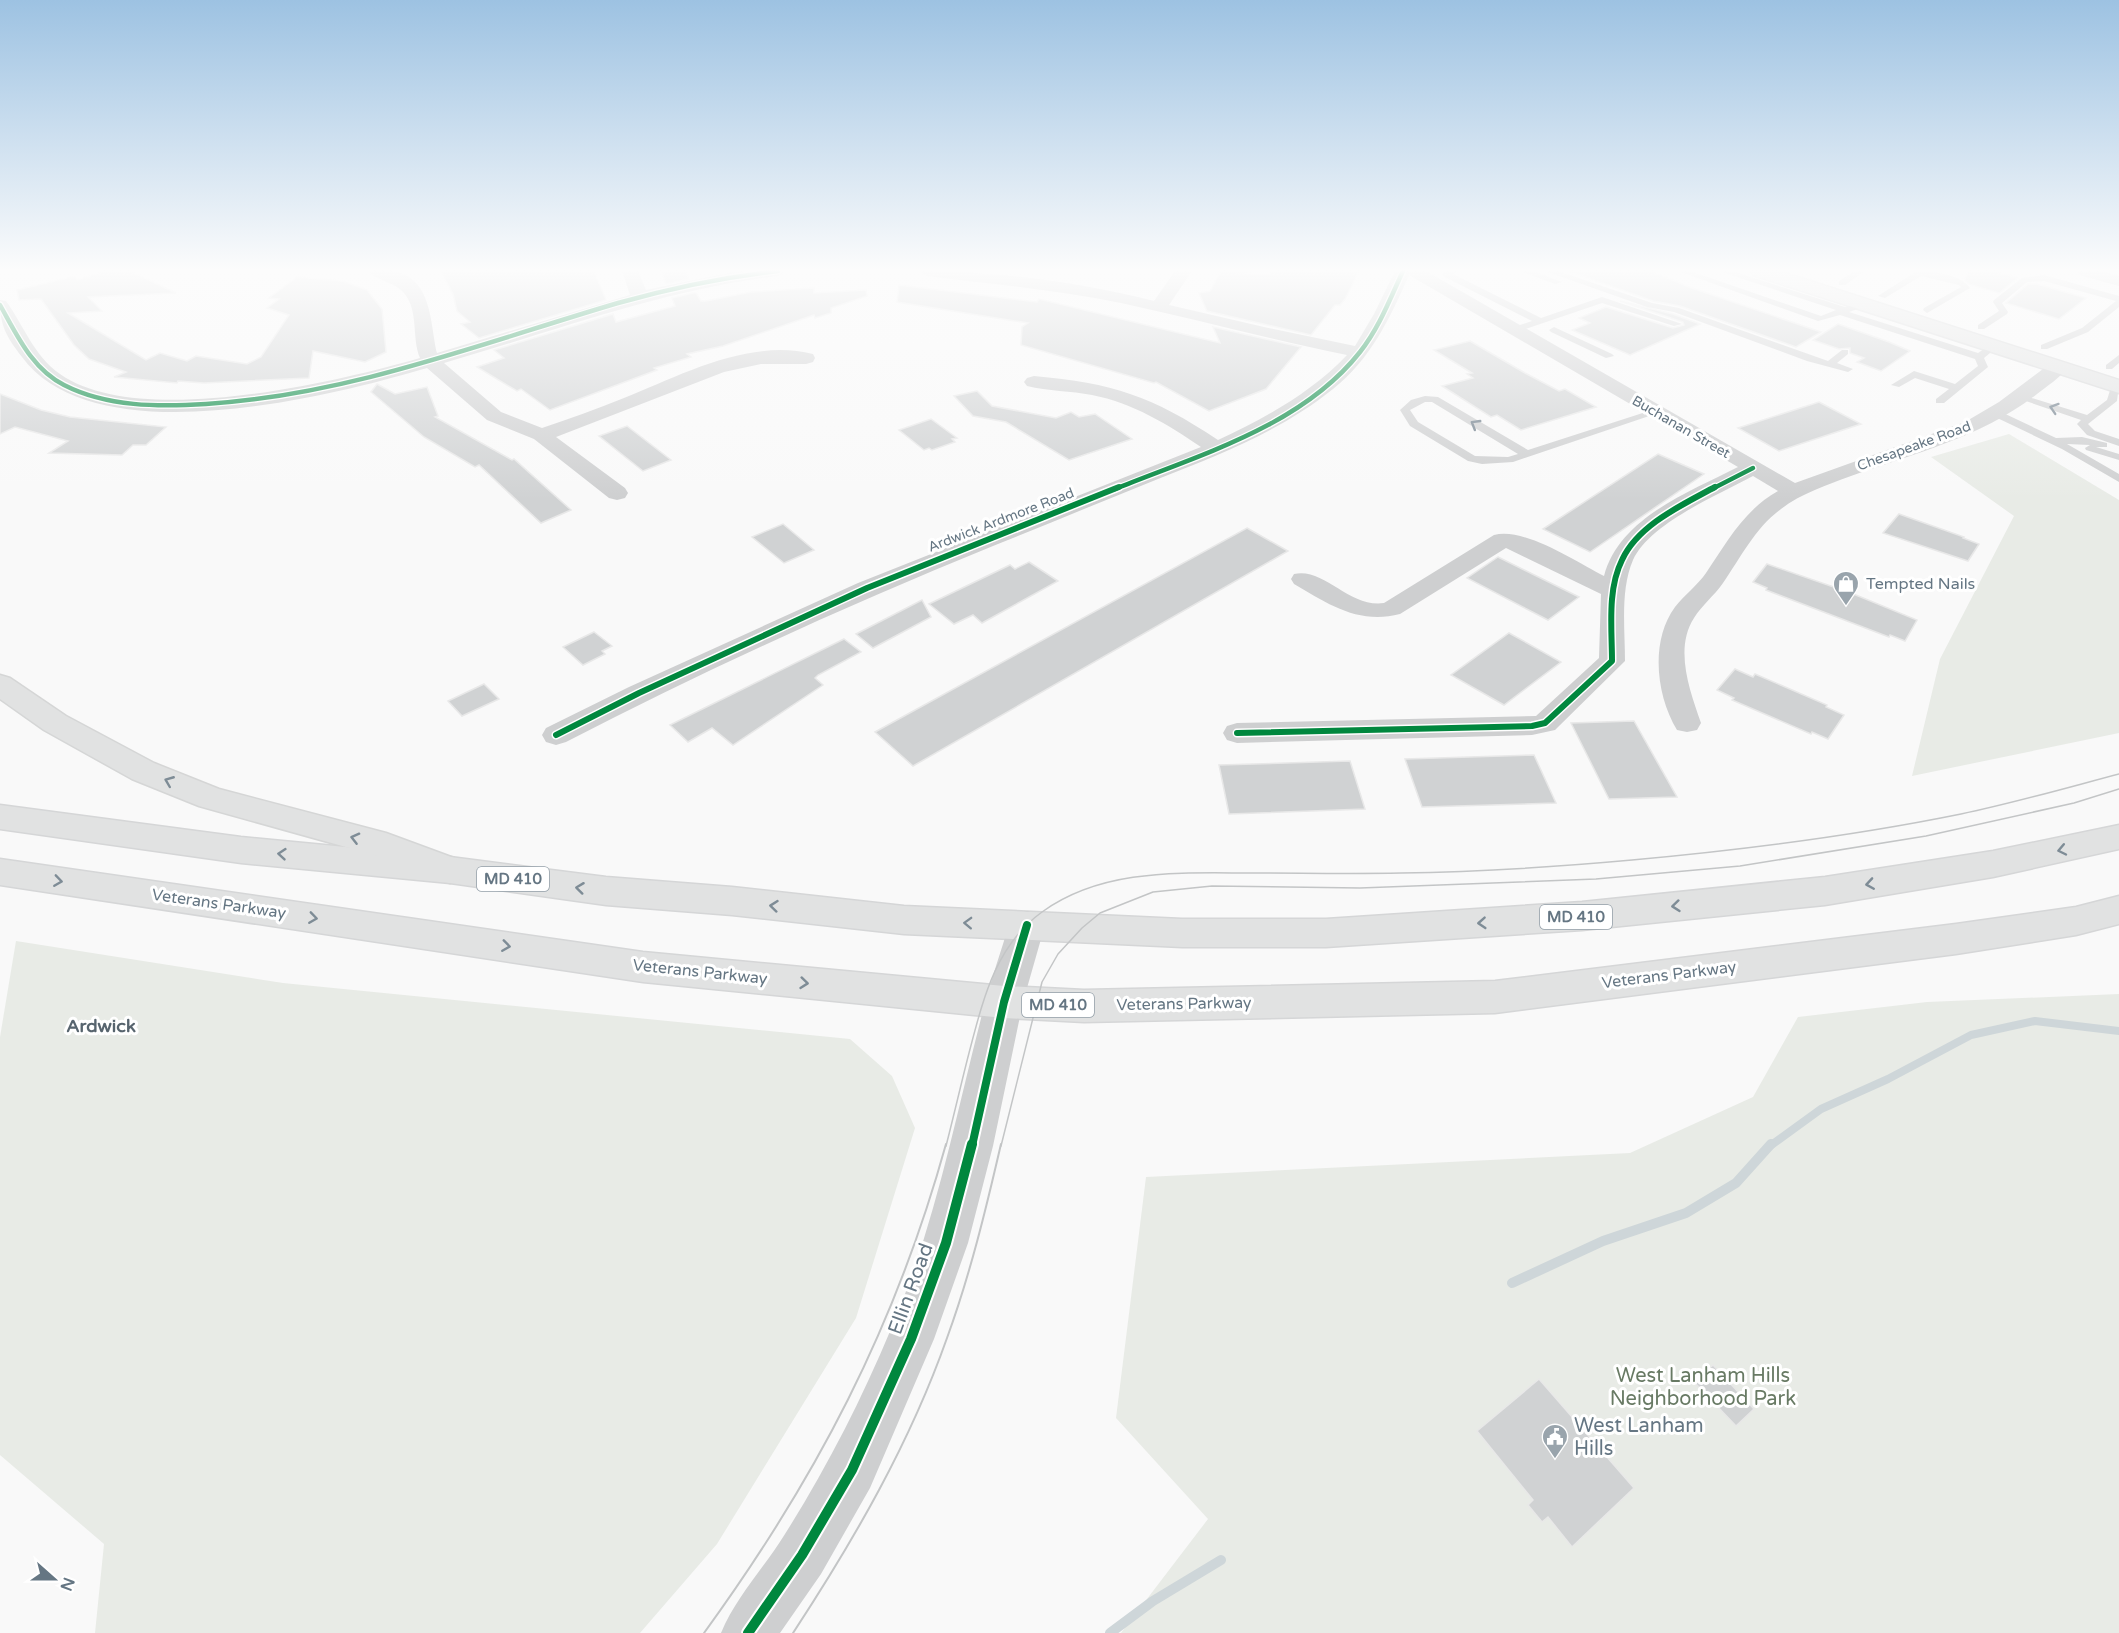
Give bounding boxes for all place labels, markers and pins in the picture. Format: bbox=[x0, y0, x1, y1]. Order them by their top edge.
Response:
shop icon: Tempted Nails bbox=[1831, 569, 1861, 607]
place label: Tempted Nails bbox=[1866, 574, 1975, 594]
place label: West Lanham Hills bbox=[1574, 1414, 1704, 1461]
public building icon: West Lanham Hills bbox=[1540, 1422, 1570, 1460]

